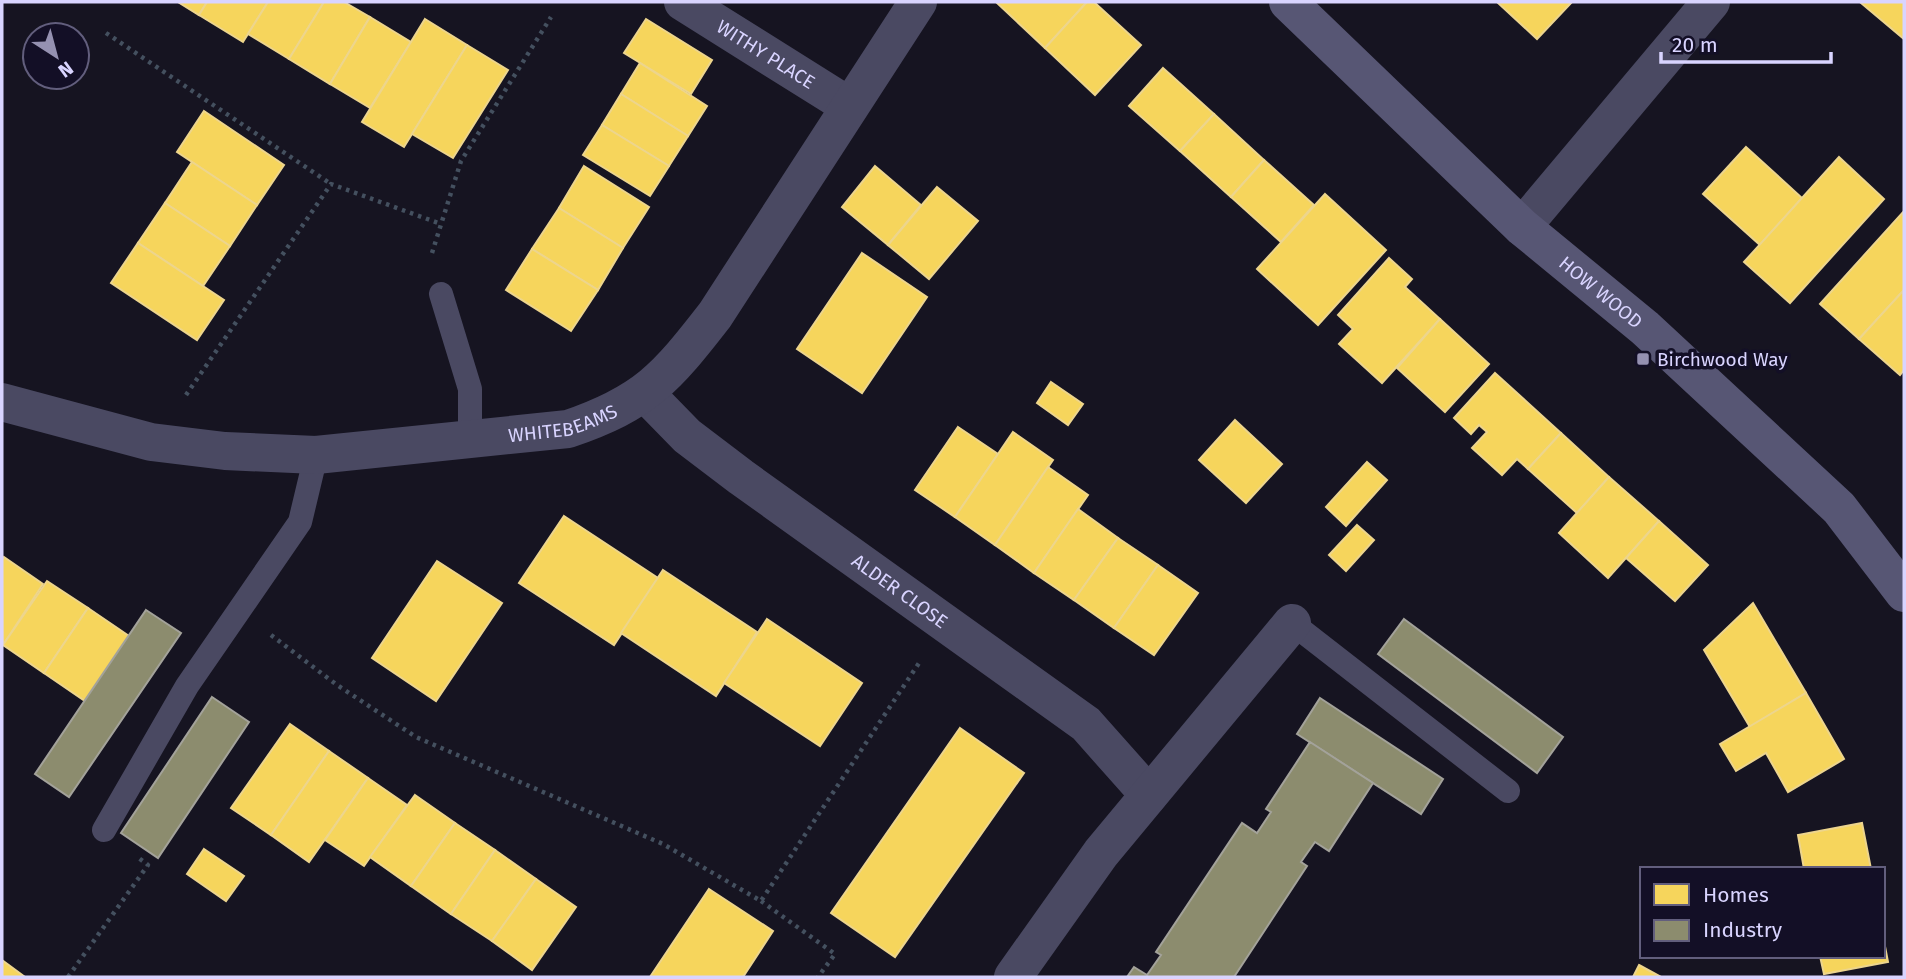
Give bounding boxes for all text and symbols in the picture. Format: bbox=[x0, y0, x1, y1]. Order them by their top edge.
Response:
street label: WITHY PLACE bbox=[712, 15, 819, 94]
north arrow bbox=[21, 21, 91, 91]
scale bar bbox=[1661, 21, 1831, 65]
text: 20 m bbox=[1672, 32, 1718, 58]
text: N bbox=[54, 56, 78, 82]
street label: HOW WOOD bbox=[1554, 251, 1647, 333]
place label: Birchwood Way bbox=[1657, 348, 1788, 371]
marker: Birchwood Way bbox=[1635, 351, 1651, 367]
street label: WHITEBEAMS bbox=[507, 400, 621, 447]
street label: ALDER CLOSE bbox=[847, 549, 952, 633]
legend bbox=[1640, 867, 1885, 958]
text: Homes bbox=[1703, 882, 1769, 908]
text: Industry bbox=[1703, 917, 1783, 943]

